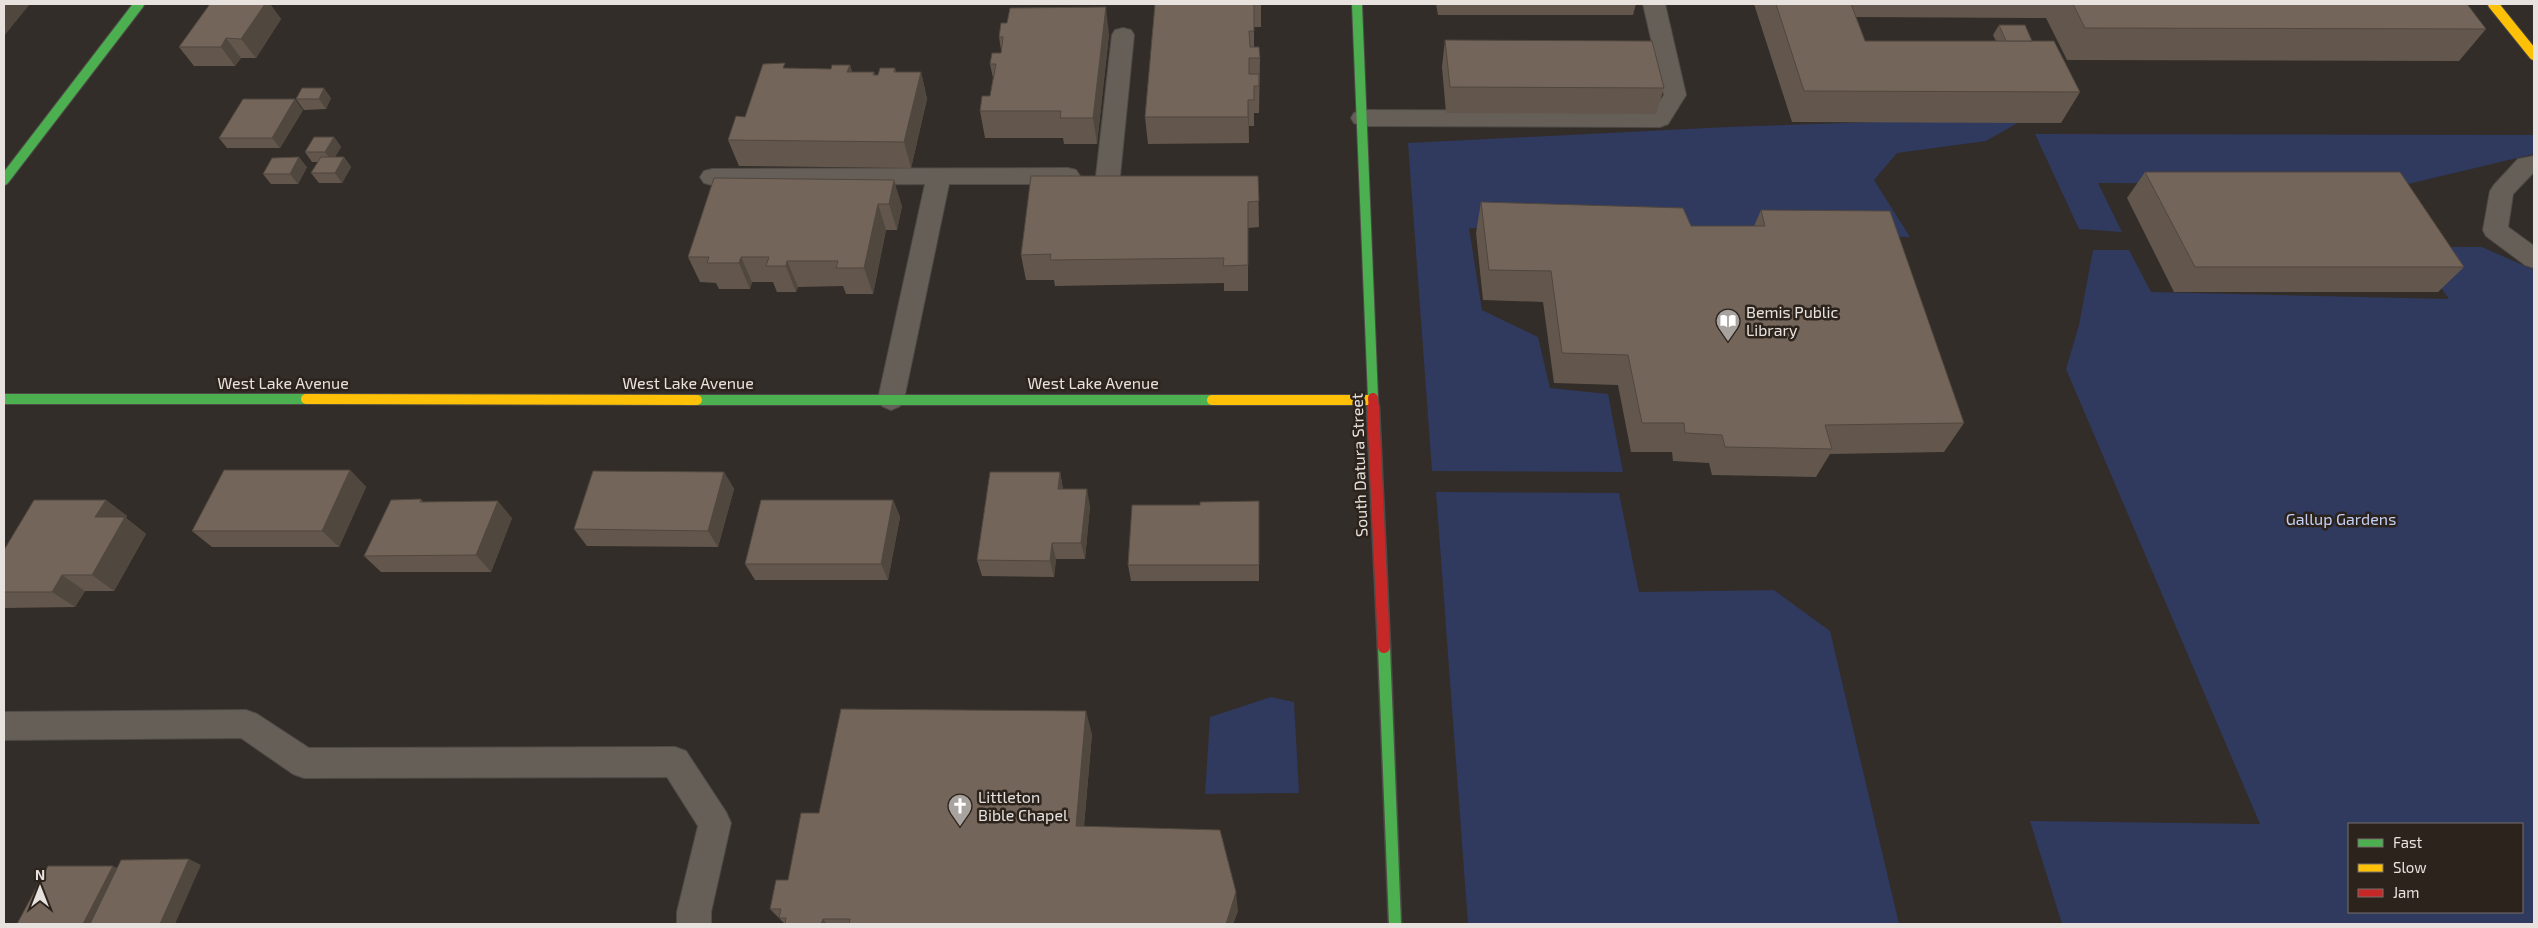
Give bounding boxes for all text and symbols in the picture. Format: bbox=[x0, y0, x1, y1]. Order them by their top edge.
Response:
place label: Bemis Public Library bbox=[1746, 302, 1839, 339]
library icon: Bemis Public Library bbox=[1715, 308, 1741, 342]
street label: West Lake Avenue bbox=[217, 373, 349, 392]
street label: West Lake Avenue bbox=[622, 373, 754, 392]
street label: West Lake Avenue bbox=[1027, 373, 1159, 392]
street label: South Datura Street bbox=[1346, 393, 1371, 537]
park label: Gallup Gardens bbox=[2286, 509, 2396, 528]
place label: Littleton Bible Chapel bbox=[978, 787, 1068, 824]
church icon: Littleton Bible Chapel bbox=[947, 793, 973, 827]
legend bbox=[2348, 823, 2523, 913]
text: Fast bbox=[2393, 833, 2423, 851]
text: Slow bbox=[2393, 858, 2427, 876]
north arrow bbox=[15, 863, 65, 913]
text: N bbox=[35, 866, 45, 883]
text: Jam bbox=[2393, 883, 2419, 901]

